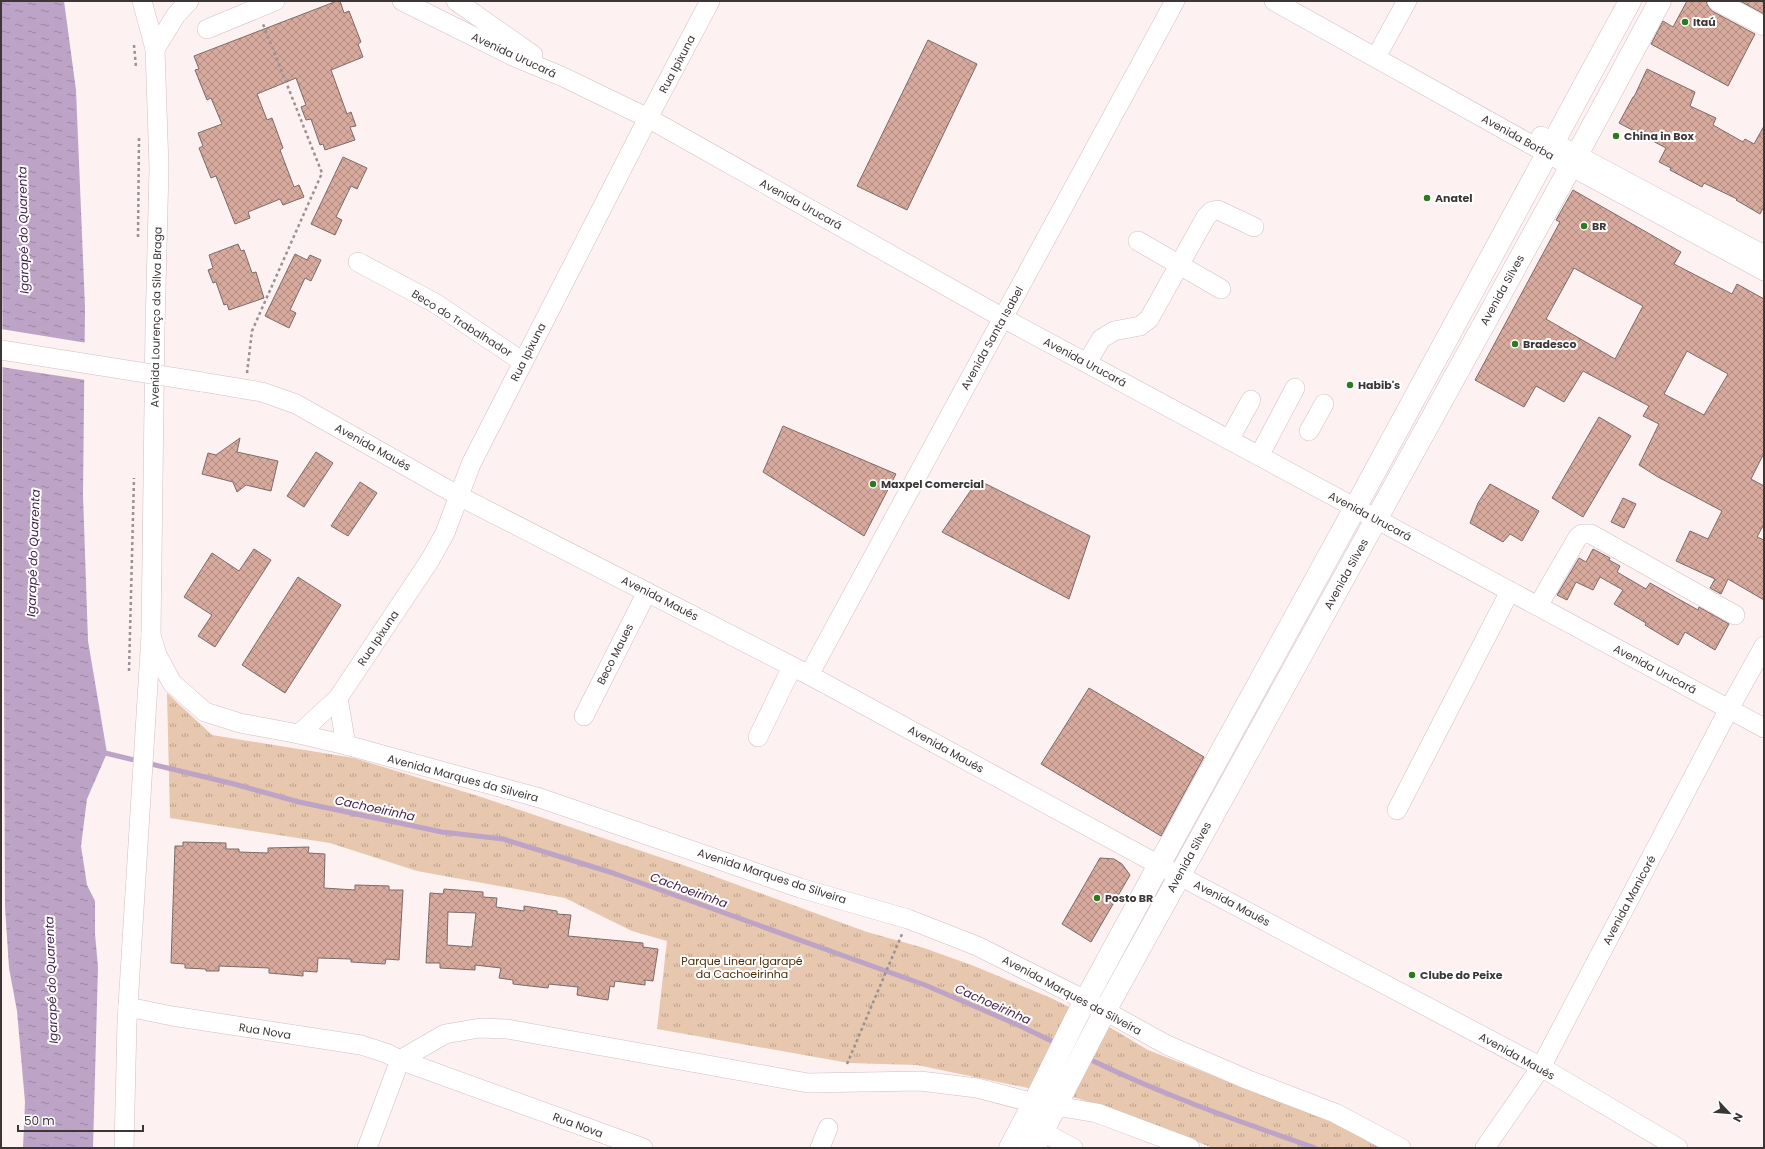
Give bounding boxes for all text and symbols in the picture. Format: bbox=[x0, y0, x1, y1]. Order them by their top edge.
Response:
place label: Itaú bbox=[1693, 14, 1716, 30]
marker: Itaú bbox=[1680, 17, 1690, 27]
street label: Avenida Urucará bbox=[469, 28, 559, 82]
street label: Rua Ipixuna bbox=[655, 32, 699, 96]
street label: Avenida Borba bbox=[1479, 110, 1557, 164]
place label: China in Box bbox=[1624, 128, 1695, 144]
marker: China in Box bbox=[1611, 131, 1621, 141]
water label: Igarapé do Quarenta bbox=[13, 166, 33, 294]
street label: Avenida Urucará bbox=[757, 175, 845, 233]
place label: Anatel bbox=[1435, 190, 1472, 206]
marker: Anatel bbox=[1422, 193, 1432, 203]
place label: BR bbox=[1592, 218, 1606, 234]
marker: BR bbox=[1579, 221, 1589, 231]
street label: Avenida Lourenço da Silva Braga bbox=[146, 226, 166, 408]
street label: Avenida Silves bbox=[1476, 252, 1528, 328]
street label: Avenida Santa Isabel bbox=[957, 283, 1027, 393]
street label: Beco do Trabalhador bbox=[409, 286, 515, 360]
street label: Rua Ipixuna bbox=[506, 320, 550, 384]
street label: Avenida Urucará bbox=[1041, 333, 1129, 391]
place label: Bradesco bbox=[1523, 336, 1576, 352]
marker: Bradesco bbox=[1510, 339, 1520, 349]
place label: Habib's bbox=[1358, 377, 1400, 393]
marker: Habib's bbox=[1345, 380, 1355, 390]
street label: Avenida Maués bbox=[332, 420, 414, 475]
place label: Maxpel Comercial bbox=[881, 476, 984, 492]
marker: Maxpel Comercial bbox=[868, 479, 878, 489]
street label: Avenida Urucará bbox=[1326, 487, 1414, 545]
water label: Igarapé do Quarenta bbox=[22, 489, 44, 617]
street label: Avenida Silves bbox=[1320, 536, 1372, 612]
street label: Avenida Maués bbox=[619, 572, 701, 624]
street label: Rua Ipixuna bbox=[354, 607, 402, 669]
street label: Beco Maues bbox=[593, 620, 637, 687]
street label: Avenida Urucará bbox=[1611, 640, 1699, 698]
street label: Avenida Maués bbox=[905, 722, 987, 777]
street label: Avenida Marques da Silveira bbox=[386, 750, 540, 806]
water label: Cachoeirinha bbox=[333, 791, 417, 825]
street label: Avenida Silves bbox=[1163, 819, 1215, 895]
street label: Avenida Marques da Silveira bbox=[695, 844, 849, 908]
street label: Avenida Manicoré bbox=[1599, 852, 1659, 948]
water label: Cachoeirinha bbox=[648, 868, 730, 912]
street label: Avenida Maués bbox=[1191, 876, 1273, 930]
place label: Posto BR bbox=[1105, 890, 1153, 906]
marker: Posto BR bbox=[1092, 893, 1102, 903]
water label: Igarapé do Quarenta bbox=[40, 916, 62, 1044]
street label: Avenida Marques da Silveira bbox=[999, 951, 1145, 1039]
park label: Parque Linear Igarapé da Cachoeirinha bbox=[681, 953, 803, 982]
place label: Clube do Peixe bbox=[1420, 967, 1503, 983]
marker: Clube do Peixe bbox=[1407, 970, 1417, 980]
water label: Cachoeirinha bbox=[952, 980, 1034, 1028]
street label: Rua Nova bbox=[238, 1019, 292, 1043]
street label: Avenida Maués bbox=[1476, 1029, 1558, 1084]
north arrow bbox=[1709, 1093, 1749, 1133]
scale bar bbox=[18, 1107, 143, 1133]
street label: Rua Nova bbox=[551, 1109, 605, 1141]
text: N bbox=[1729, 1110, 1747, 1125]
text: 50 m bbox=[24, 1112, 55, 1129]

